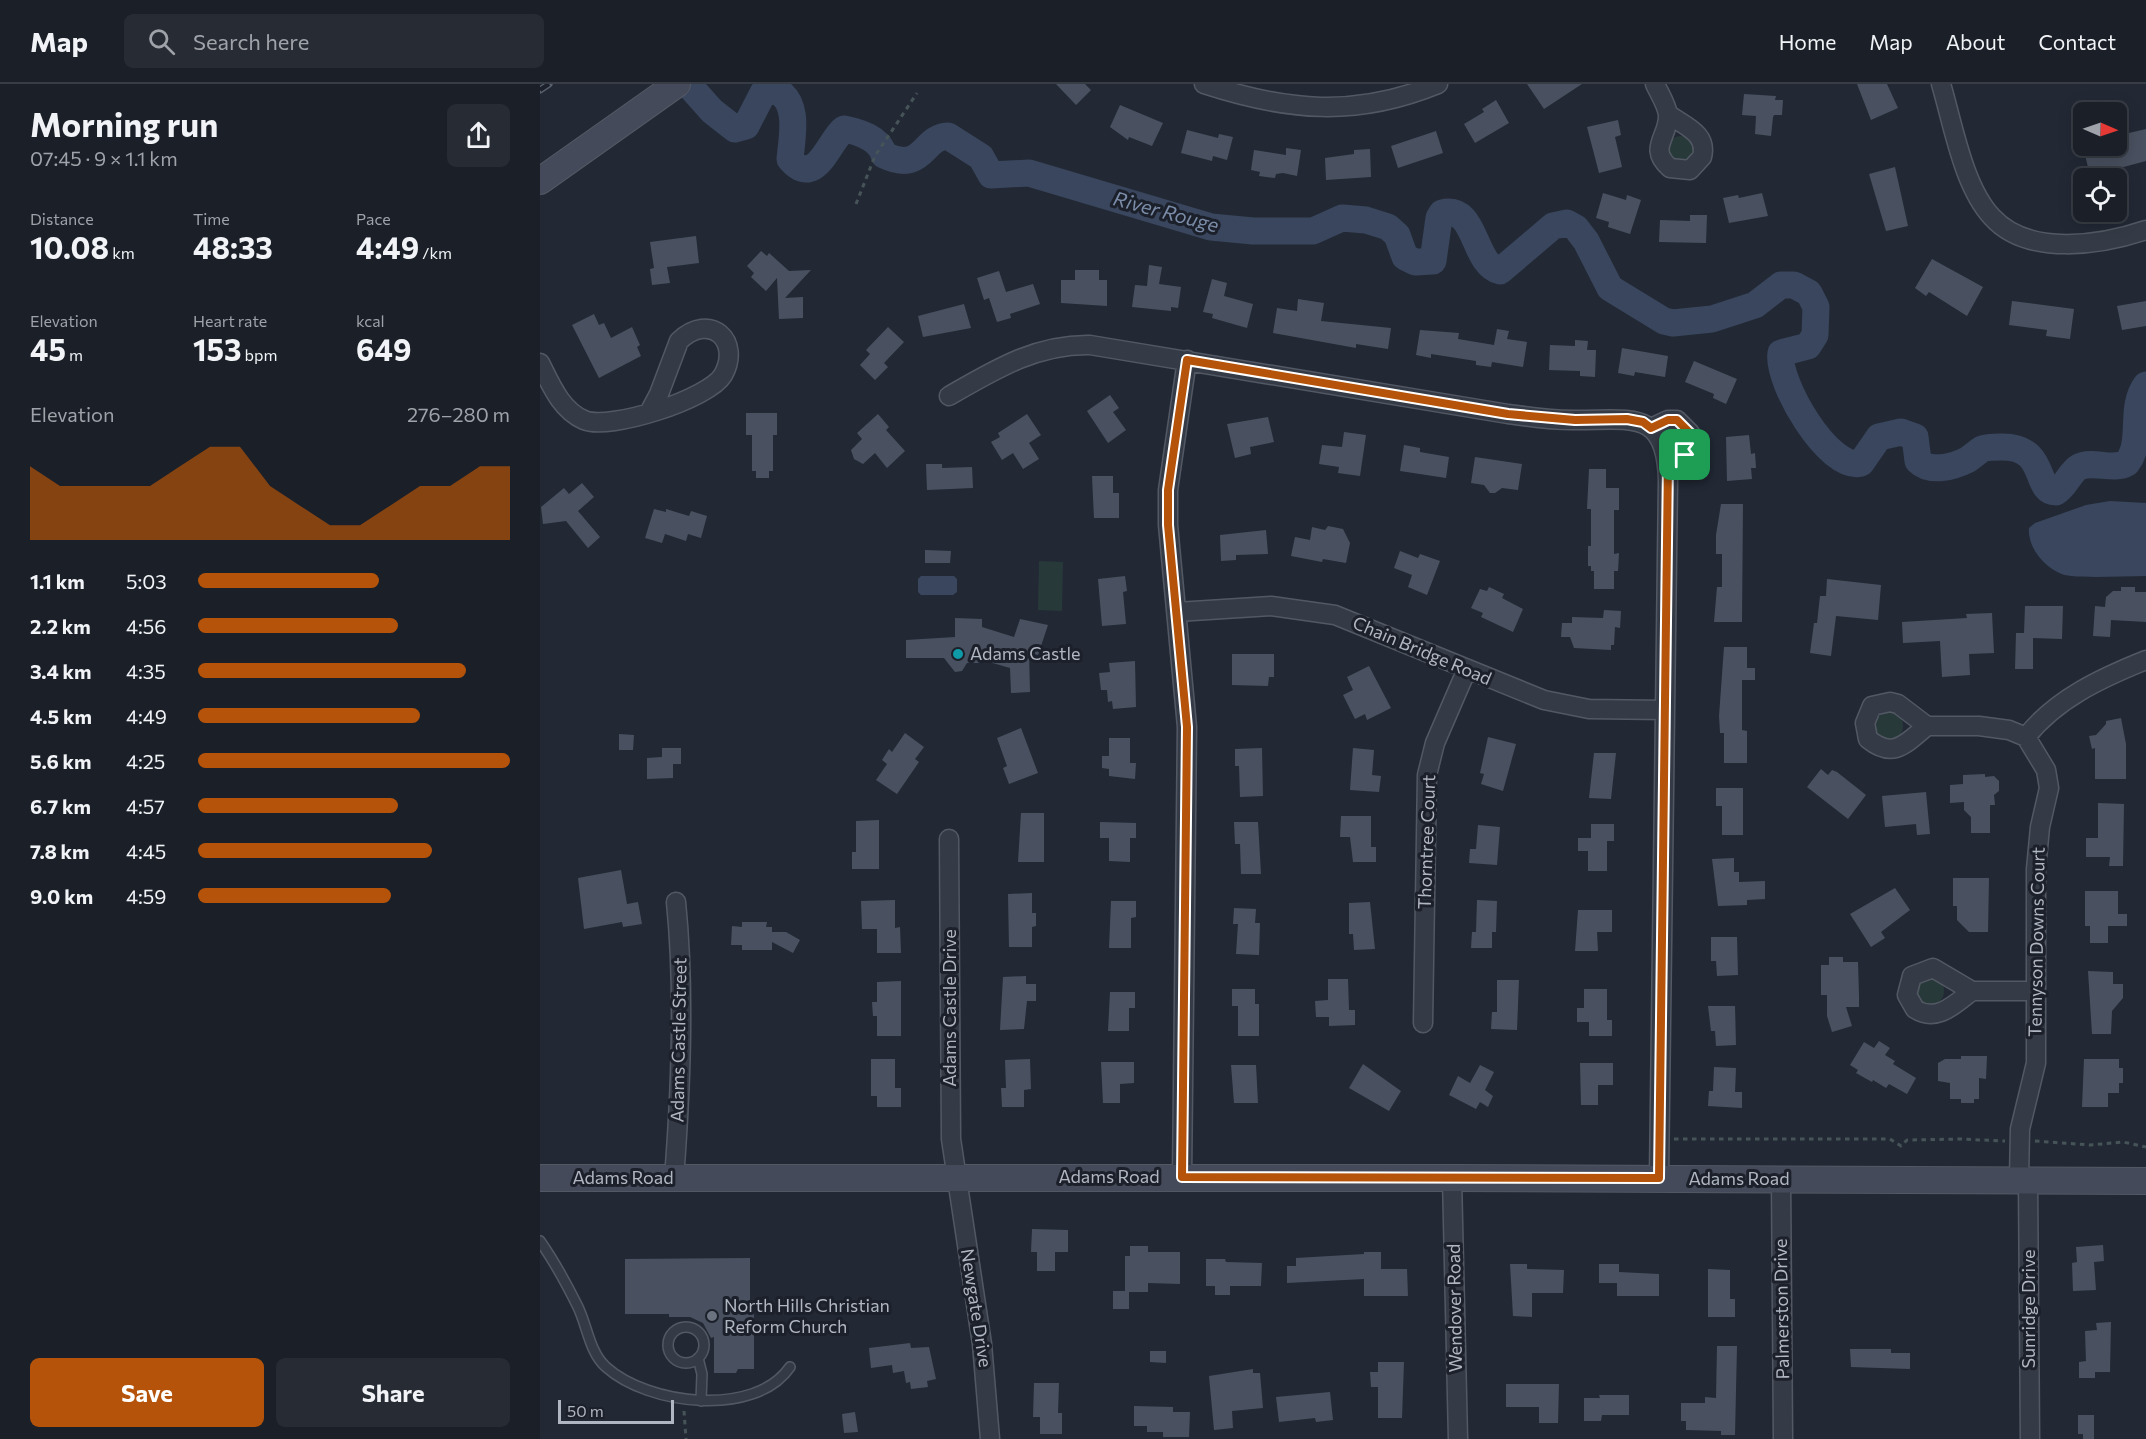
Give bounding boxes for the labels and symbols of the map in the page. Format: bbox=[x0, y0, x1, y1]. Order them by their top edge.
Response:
north arrow bbox=[2073, 102, 2127, 156]
water label: River Rouge bbox=[1111, 185, 1222, 237]
pin bbox=[1659, 429, 1710, 480]
street label: Chain Bridge Road bbox=[1350, 611, 1495, 689]
place label: Adams Castle bbox=[970, 642, 1081, 664]
marker: Adams Castle bbox=[951, 647, 965, 661]
street label: Thorntree Court bbox=[1413, 774, 1439, 910]
street label: Tennyson Downs Court bbox=[2023, 847, 2049, 1037]
street label: Adams Castle Drive bbox=[938, 929, 960, 1087]
street label: Adams Castle Street bbox=[666, 957, 690, 1123]
street label: Adams Road bbox=[1058, 1165, 1160, 1187]
street label: Adams Road bbox=[572, 1166, 674, 1188]
street label: Adams Road bbox=[1688, 1167, 1790, 1189]
street label: Palmerston Drive bbox=[1769, 1238, 1793, 1380]
street label: Wendover Road bbox=[1442, 1243, 1466, 1373]
street label: Newgate Drive bbox=[957, 1247, 997, 1369]
street label: Sunridge Drive bbox=[2017, 1249, 2039, 1369]
place label: North Hills Christian Reform Church bbox=[724, 1294, 890, 1337]
marker: North Hills Christian Reform Church bbox=[705, 1309, 719, 1323]
scale bar bbox=[558, 1397, 674, 1424]

